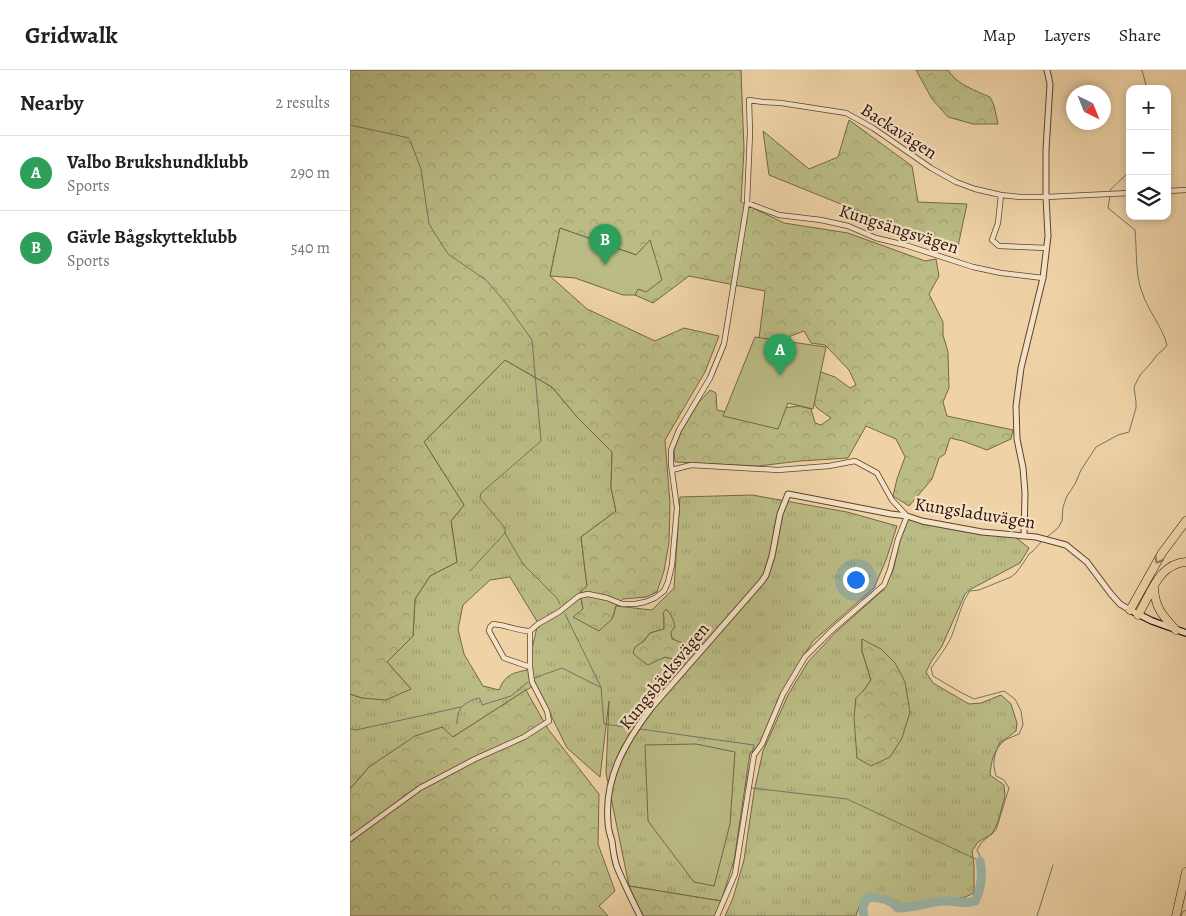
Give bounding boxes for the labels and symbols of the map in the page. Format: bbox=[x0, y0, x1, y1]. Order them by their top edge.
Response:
north arrow bbox=[1066, 85, 1111, 130]
street label: Backavägen bbox=[856, 97, 942, 165]
street label: Kungsängsvägen bbox=[836, 198, 962, 260]
pin: B bbox=[589, 224, 621, 265]
pin: A bbox=[764, 334, 796, 375]
street label: Kungsladuvägen bbox=[913, 492, 1037, 534]
one-way arrow bbox=[1154, 555, 1164, 564]
your location bbox=[843, 567, 869, 593]
street label: Kungsbäcksvägen bbox=[613, 617, 715, 735]

